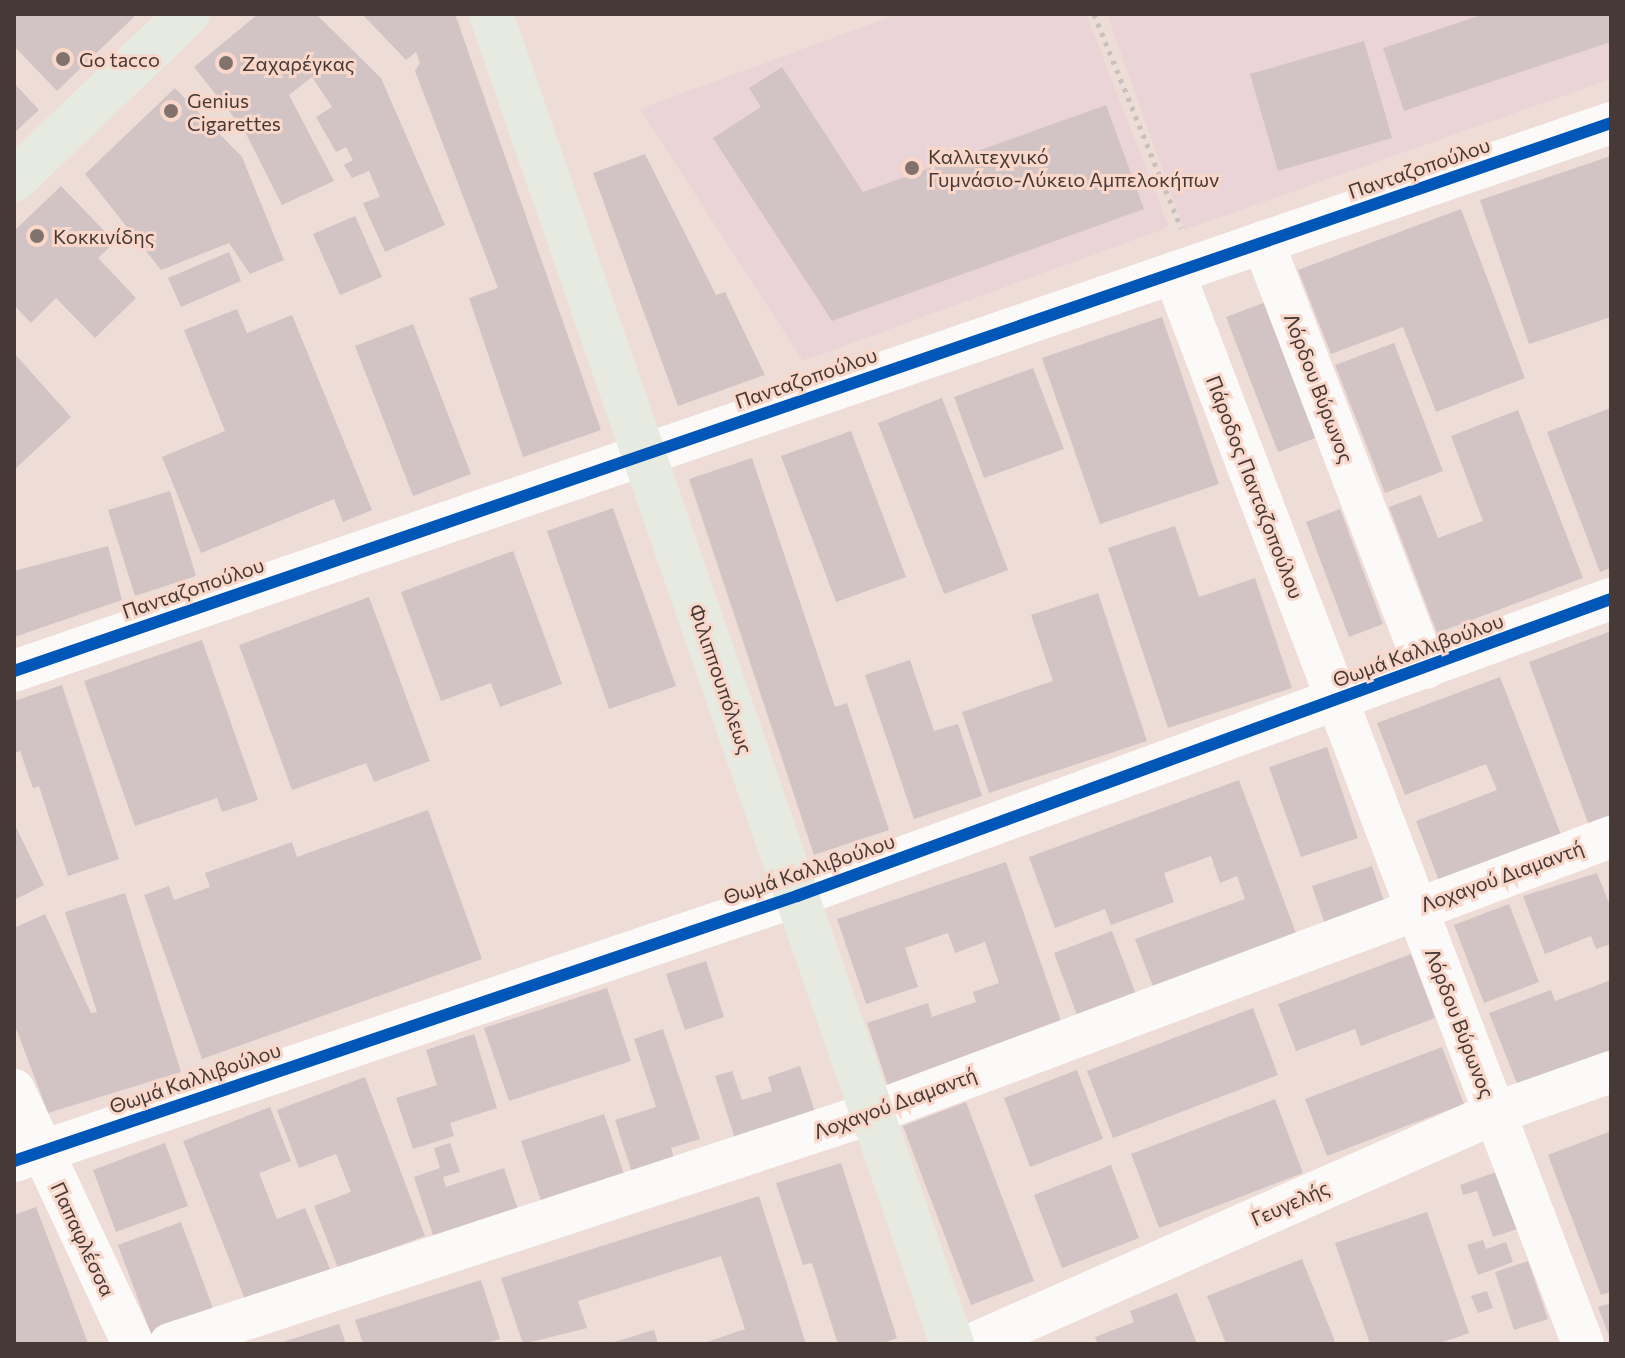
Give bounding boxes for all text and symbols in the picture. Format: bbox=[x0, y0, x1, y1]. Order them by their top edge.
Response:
place label: Go tacco bbox=[79, 47, 160, 71]
marker: Go tacco bbox=[54, 50, 72, 68]
place label: Ζαχαρέγκας bbox=[242, 51, 355, 75]
marker: Ζαχαρέγκας bbox=[217, 54, 235, 72]
place label: Genius Cigarettes bbox=[187, 88, 281, 135]
marker: Genius Cigarettes bbox=[162, 102, 180, 120]
street label: Πανταζοπούλου bbox=[1345, 132, 1493, 204]
place label: Καλλιτεχνικό Γυμνάσιο-Λύκειο Αμπελοκήπων bbox=[928, 144, 1219, 191]
marker: Καλλιτεχνικό Γυμνάσιο-Λύκειο Αμπελοκήπων bbox=[903, 159, 921, 177]
place label: Κοκκινίδης bbox=[53, 224, 155, 248]
marker: Κοκκινίδης bbox=[28, 227, 46, 245]
street label: Λόρδου Βύρωνος bbox=[1279, 310, 1359, 466]
street label: Πανταζοπούλου bbox=[732, 342, 880, 414]
street label: Πάροδος Πανταζοπούλου bbox=[1201, 372, 1309, 602]
street label: Πανταζοπούλου bbox=[119, 552, 267, 624]
street label: Φιλιππουπόλεως bbox=[684, 601, 758, 757]
street label: Θωμά Καλλιβούλου bbox=[1329, 608, 1507, 692]
street label: Θωμά Καλλιβούλου bbox=[720, 828, 898, 910]
street label: Λοχαγού Διαμαντή bbox=[1417, 835, 1587, 917]
street label: Λόρδου Βύρωνος bbox=[1420, 945, 1500, 1101]
street label: Θωμά Καλλιβούλου bbox=[106, 1037, 284, 1119]
street label: Λοχαγού Διαμαντή bbox=[810, 1062, 980, 1144]
street label: Γευγελής bbox=[1247, 1175, 1333, 1231]
street label: Παπαφλέσσα bbox=[46, 1178, 120, 1300]

